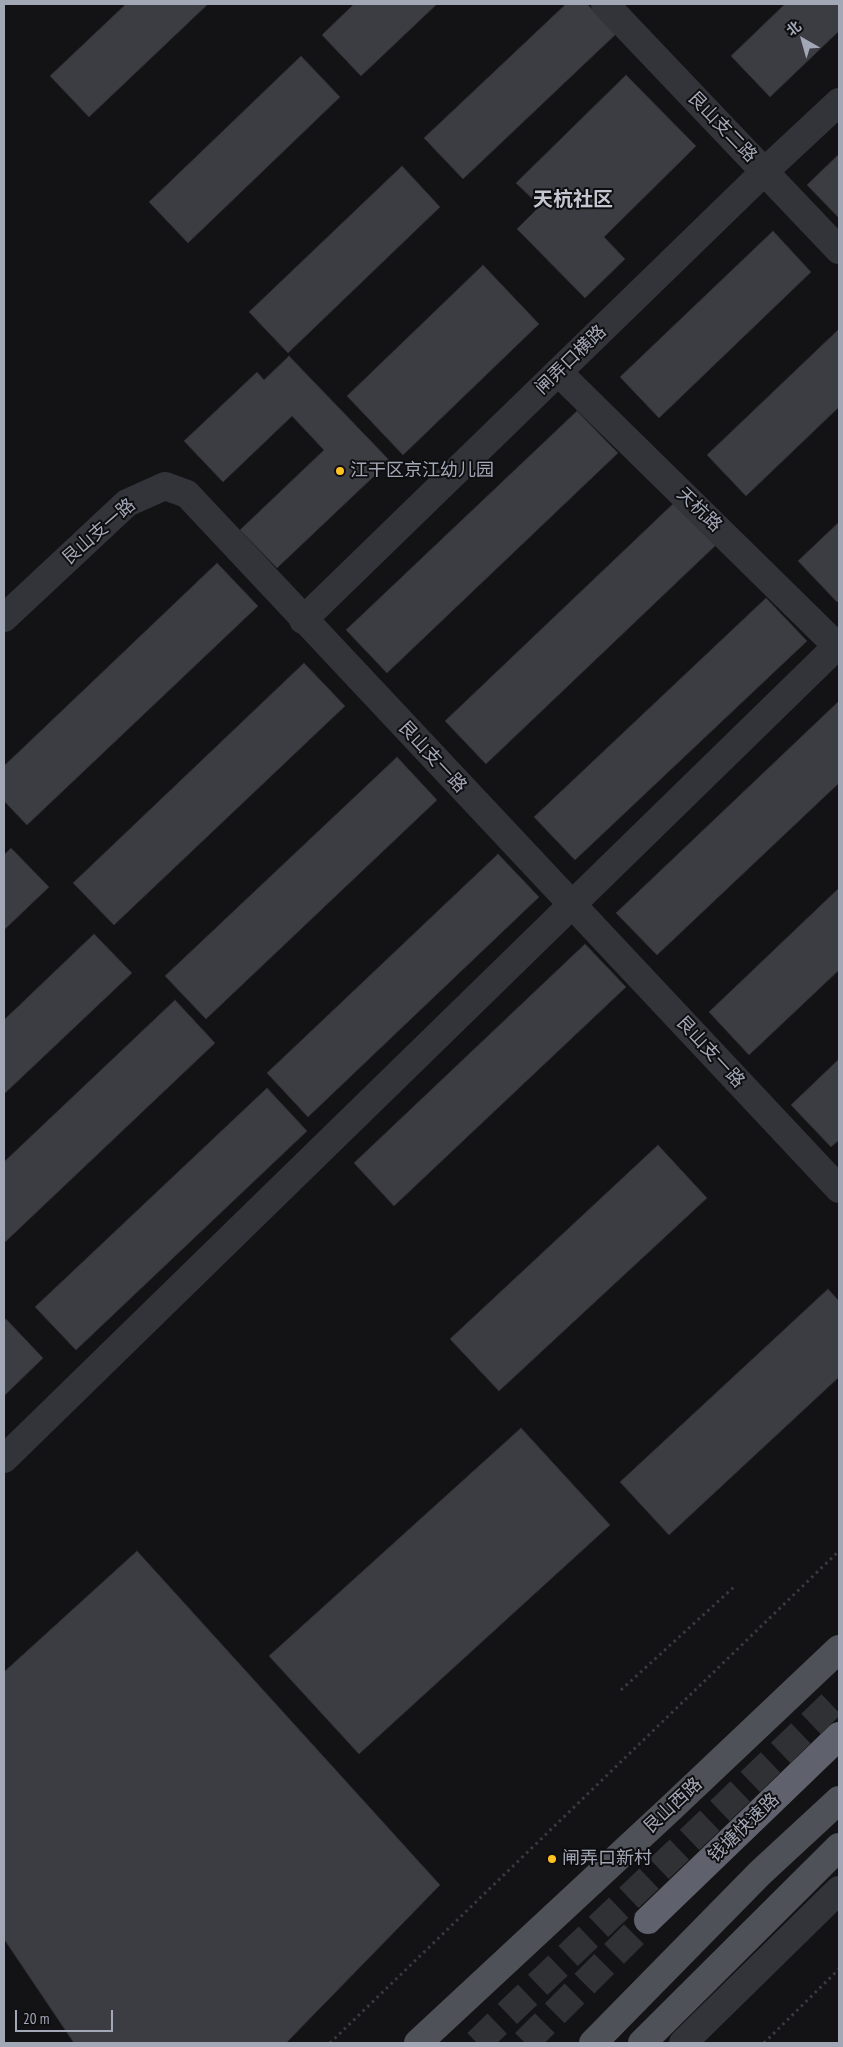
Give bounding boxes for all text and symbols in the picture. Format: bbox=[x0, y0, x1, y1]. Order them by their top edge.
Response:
north arrow bbox=[778, 15, 828, 65]
text: 北 bbox=[783, 17, 805, 40]
street label: 艮山支二路 bbox=[683, 87, 761, 167]
district label: 天杭社区 bbox=[533, 188, 613, 212]
street label: 闸弄口横路 bbox=[531, 321, 611, 399]
place label: 江干区京江幼儿园 bbox=[350, 460, 494, 482]
marker: 江干区京江幼儿园 bbox=[334, 465, 346, 477]
street label: 天杭路 bbox=[672, 483, 726, 537]
street label: 艮山支一路 bbox=[58, 494, 140, 570]
street label: 艮山支一路 bbox=[393, 717, 471, 797]
street label: 艮山支一路 bbox=[671, 1012, 749, 1092]
street label: 艮山西路 bbox=[639, 1774, 707, 1838]
street label: 钱塘快速路 bbox=[704, 1789, 784, 1867]
place label: 闸弄口新村 bbox=[562, 1848, 652, 1870]
marker: 闸弄口新村 bbox=[546, 1853, 558, 1865]
scale bar bbox=[18, 2000, 115, 2032]
text: 20 m bbox=[23, 2009, 49, 2028]

